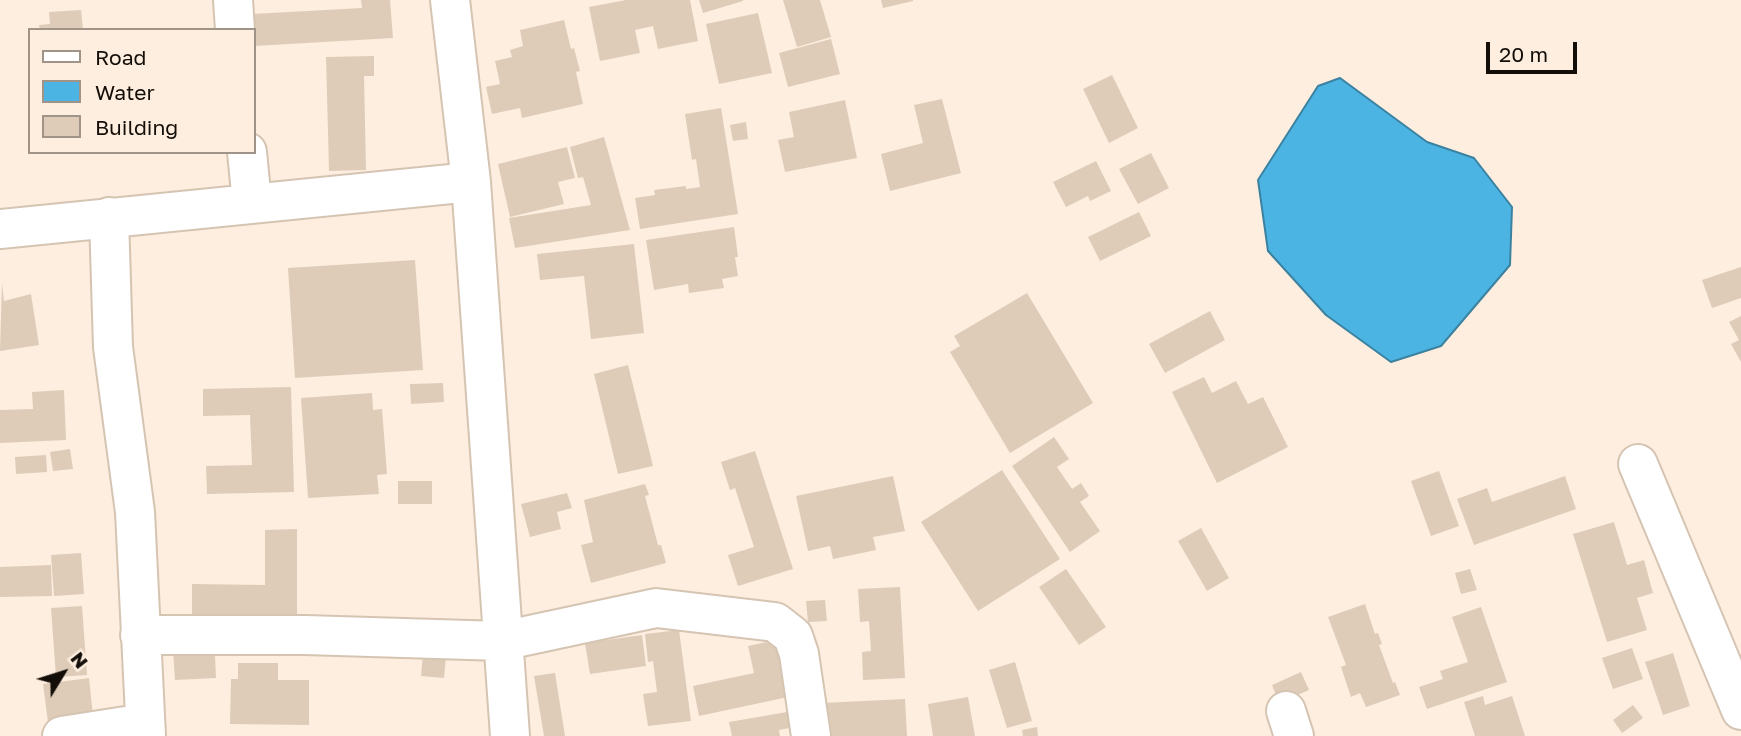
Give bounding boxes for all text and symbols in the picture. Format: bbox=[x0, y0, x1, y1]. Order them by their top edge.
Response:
legend bbox=[28, 28, 256, 154]
scale bar bbox=[1489, 28, 1580, 72]
text: 20 m bbox=[1499, 41, 1548, 67]
text: Road bbox=[95, 44, 146, 70]
text: Water bbox=[95, 79, 155, 105]
text: Building bbox=[95, 114, 178, 140]
north arrow bbox=[28, 638, 98, 708]
text: N bbox=[66, 647, 93, 673]

